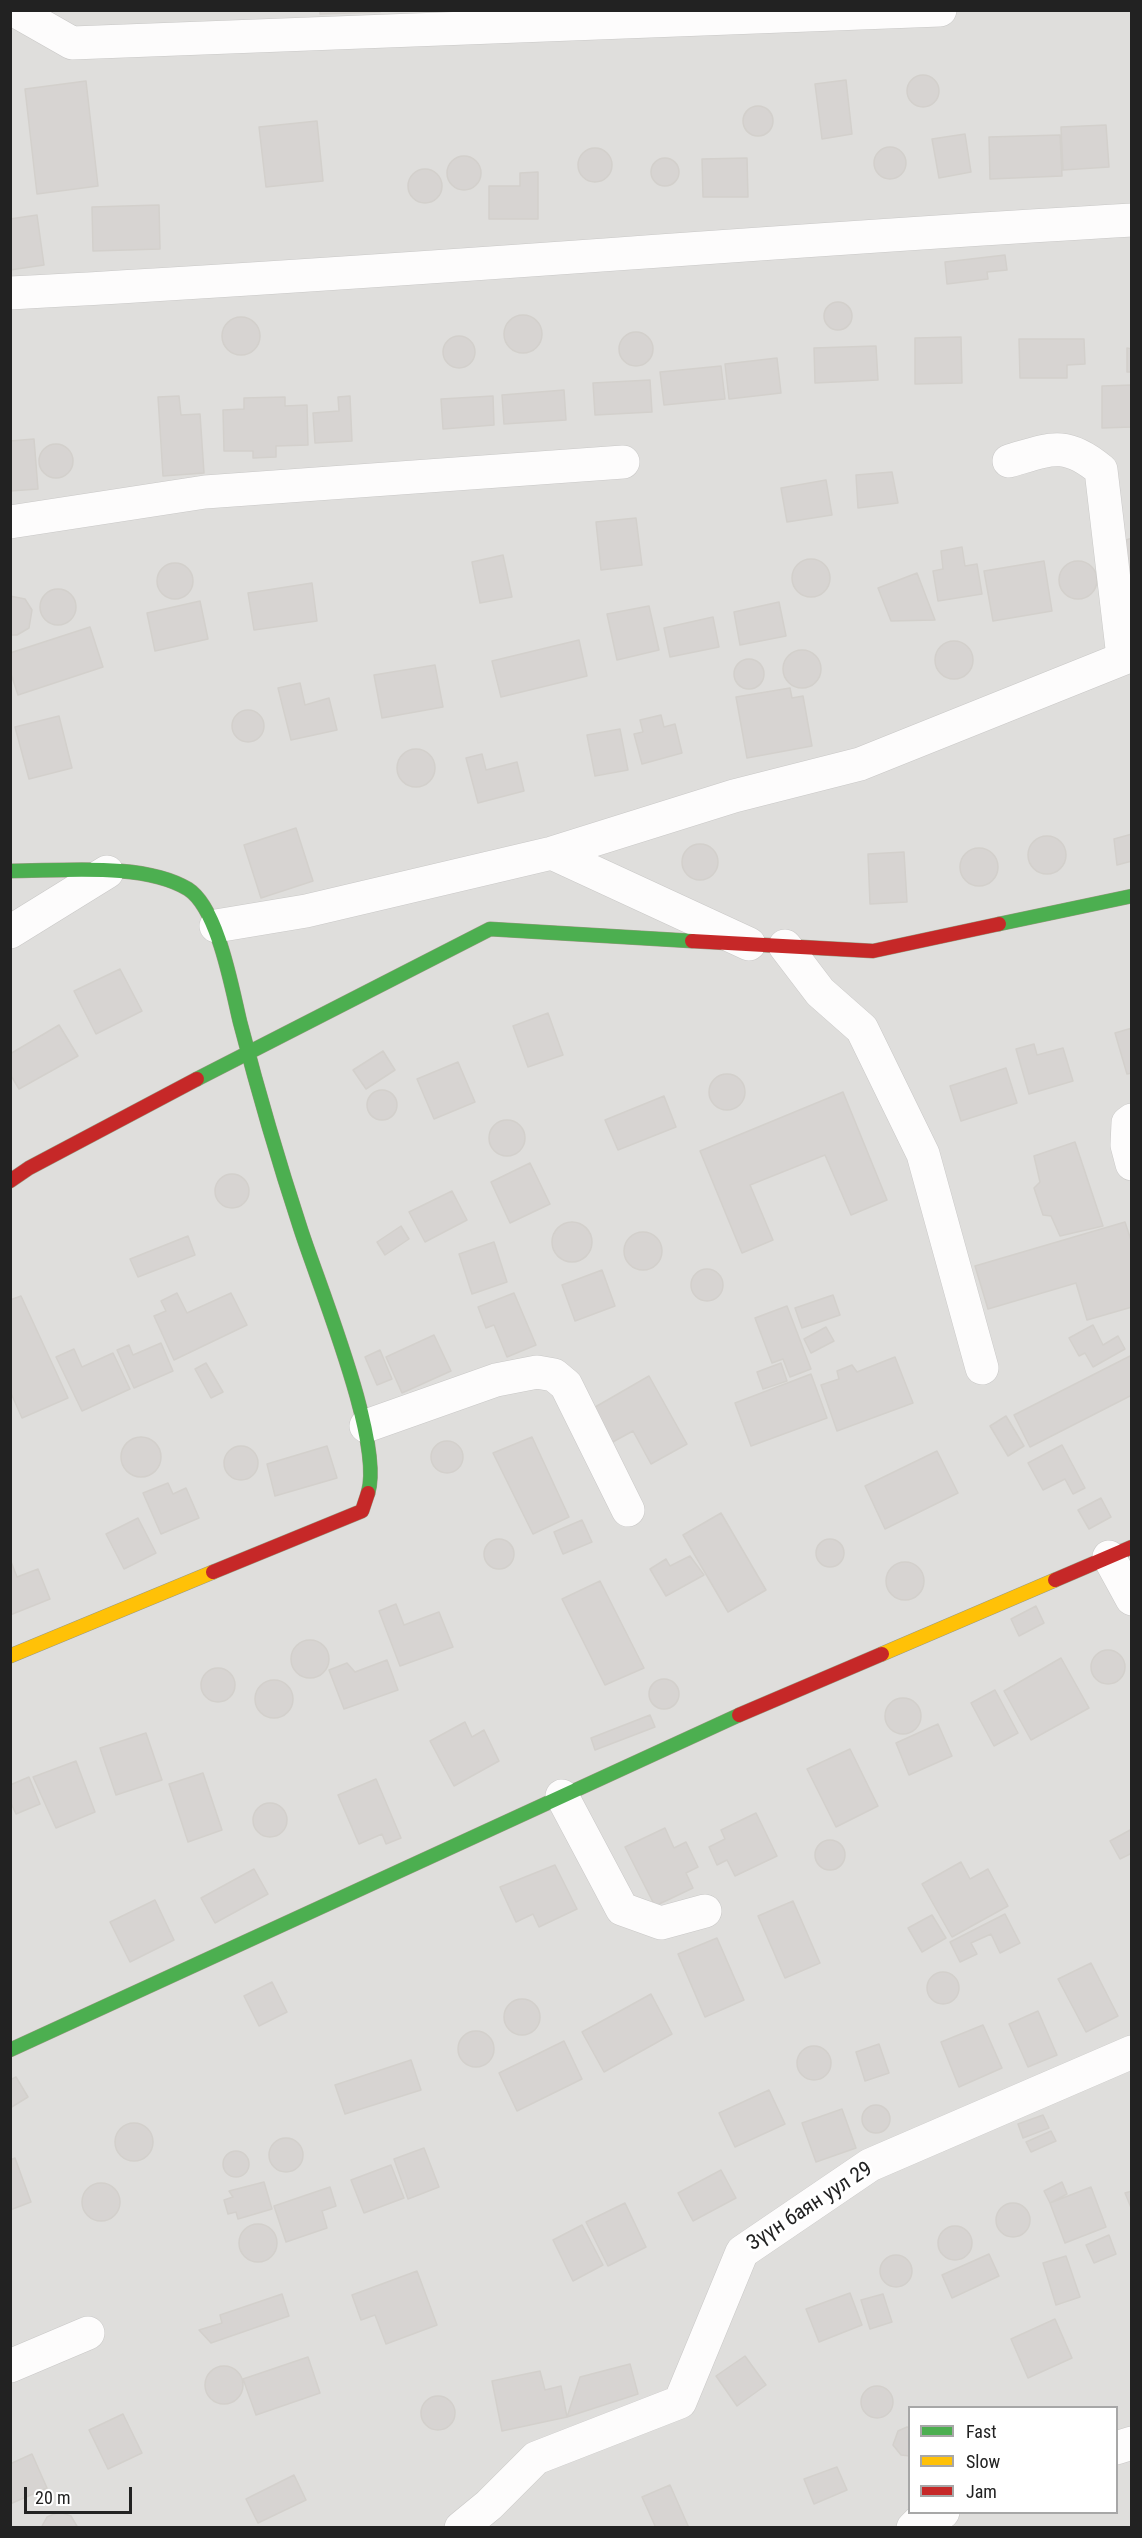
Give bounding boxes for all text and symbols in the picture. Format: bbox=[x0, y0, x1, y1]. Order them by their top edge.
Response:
street label: Зүүн баян уул 29 bbox=[743, 2157, 877, 2257]
legend bbox=[908, 2406, 1118, 2514]
text: Fast bbox=[966, 2421, 997, 2442]
text: Slow bbox=[966, 2451, 1000, 2472]
scale bar bbox=[27, 2475, 135, 2513]
text: Jam bbox=[966, 2481, 997, 2502]
text: 20 m bbox=[35, 2487, 70, 2508]

